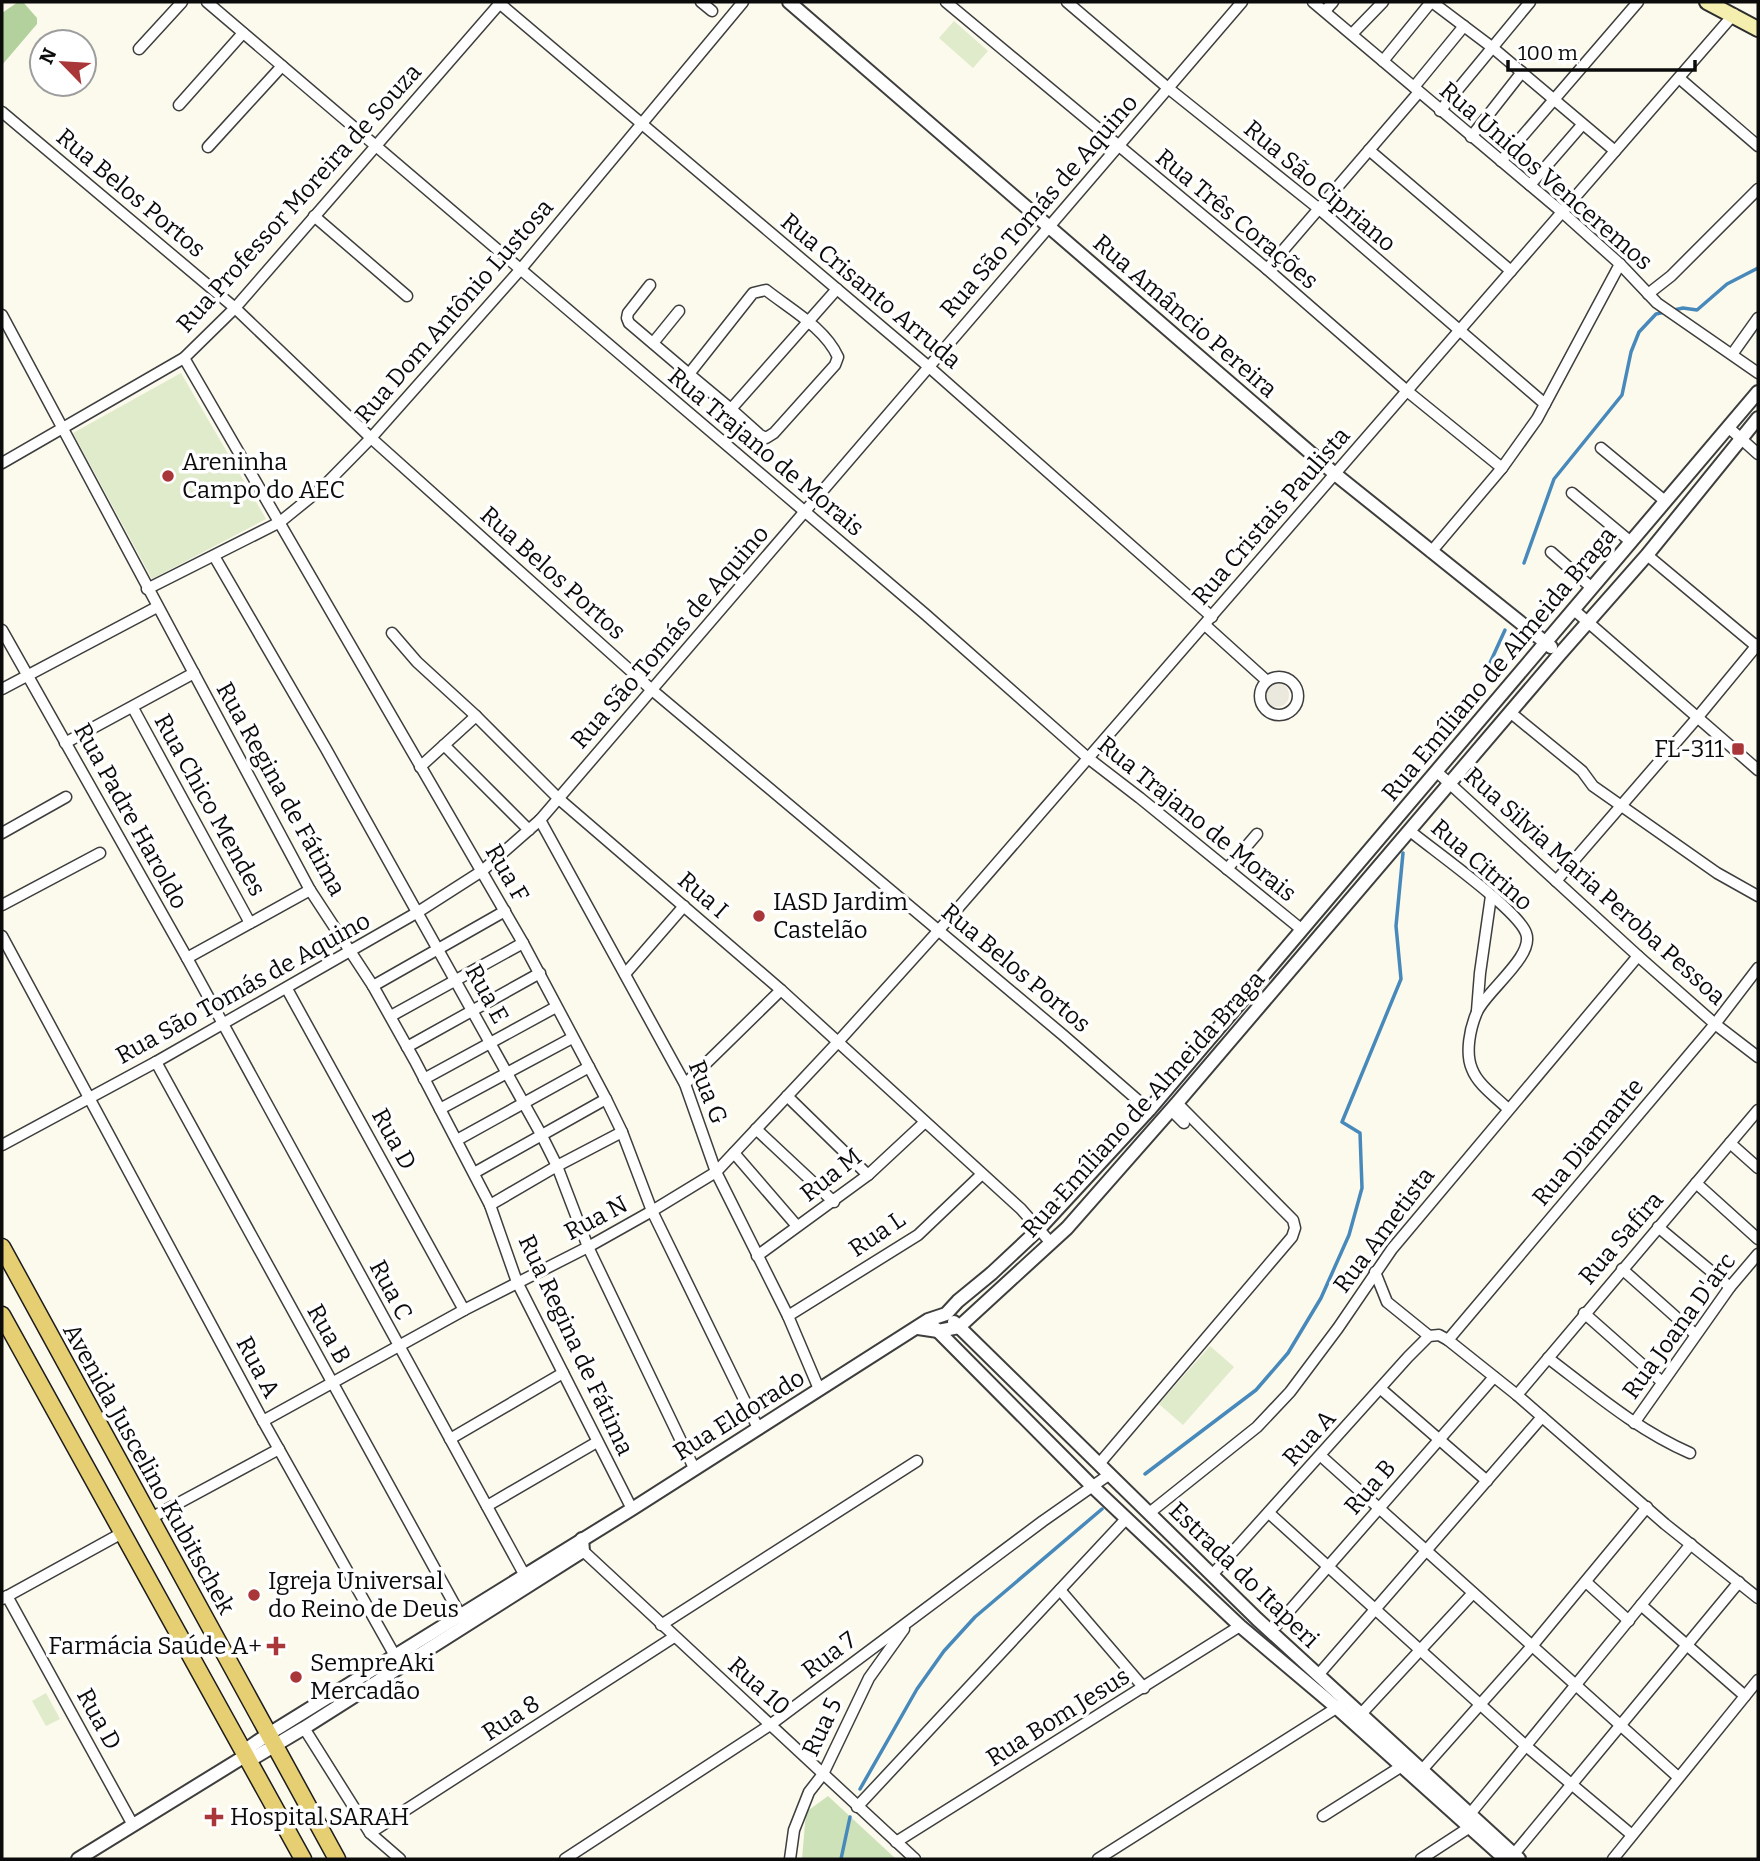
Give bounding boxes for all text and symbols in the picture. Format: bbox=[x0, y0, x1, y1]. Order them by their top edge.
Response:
north arrow bbox=[28, 28, 98, 98]
scale bar bbox=[1508, 28, 1695, 72]
text: 100 m bbox=[1518, 40, 1578, 66]
text: N bbox=[35, 44, 62, 68]
street label: Rua Professor Moreira de Souza bbox=[171, 58, 427, 338]
street label: Rua Unidos Venceremos bbox=[1434, 76, 1658, 276]
street label: Rua São Tomás de Aquino bbox=[935, 89, 1143, 323]
street label: Rua São Cipriano bbox=[1239, 114, 1401, 258]
street label: Rua Belos Portos bbox=[51, 123, 211, 263]
street label: Rua Três Corações bbox=[1150, 143, 1324, 295]
street label: Rua Dom Antônio Lustosa bbox=[349, 193, 559, 429]
street label: Rua Crisanto Arruda bbox=[775, 208, 967, 374]
street label: Rua Amâncio Pereira bbox=[1087, 229, 1283, 403]
street label: Rua Trajano de Morais bbox=[663, 362, 869, 542]
street label: Rua Cristais Paulista bbox=[1186, 422, 1356, 610]
place label: Areninha Campo do AEC bbox=[182, 448, 345, 504]
marker: Areninha Campo do AEC bbox=[160, 468, 176, 484]
street label: Rua Belos Portos bbox=[475, 501, 631, 645]
street label: Rua São Tomás de Aquino bbox=[566, 520, 774, 754]
street label: Rua Emíliano de Almeida Braga bbox=[1376, 521, 1622, 807]
street label: Rua Regina de Fátima bbox=[211, 677, 351, 901]
street label: Rua Chico Mendes bbox=[148, 709, 272, 901]
street label: Rua Padre Haroldo bbox=[68, 718, 194, 914]
street label: Rua Trajano de Morais bbox=[1092, 731, 1302, 907]
place label: FL-311 bbox=[1654, 735, 1724, 763]
marker: FL-311 bbox=[1730, 741, 1746, 757]
street label: Rua Silvia Maria Peroba Pessoa bbox=[1459, 761, 1731, 1011]
street label: Rua Citrino bbox=[1426, 813, 1538, 917]
street label: Rua F bbox=[479, 839, 535, 907]
street label: Rua I bbox=[672, 866, 734, 924]
place label: IASD Jardim Castelão bbox=[773, 888, 908, 944]
street label: Rua Belos Portos bbox=[936, 898, 1096, 1038]
street label: Rua São Tomás de Aquino bbox=[111, 906, 375, 1070]
marker: IASD Jardim Castelão bbox=[751, 908, 767, 924]
street label: Rua E bbox=[459, 960, 515, 1028]
street label: Rua Emíliano de Almeida Braga bbox=[1016, 965, 1270, 1243]
street label: Rua G bbox=[683, 1056, 733, 1128]
street label: Rua Diamante bbox=[1527, 1073, 1649, 1211]
street label: Rua D bbox=[366, 1104, 422, 1174]
street label: Rua M bbox=[795, 1143, 867, 1207]
street label: Rua Ametista bbox=[1328, 1162, 1440, 1298]
street label: Rua Safira bbox=[1573, 1186, 1669, 1290]
street label: Rua N bbox=[560, 1190, 632, 1246]
street label: Rua L bbox=[844, 1205, 910, 1263]
street label: Rua Regina de Fátima bbox=[513, 1230, 639, 1460]
street label: Rua Joana D'arc bbox=[1617, 1248, 1741, 1404]
street label: Rua C bbox=[364, 1255, 418, 1325]
street label: Rua B bbox=[301, 1299, 357, 1369]
street label: Avenida Juscelino Kubitschek bbox=[57, 1319, 241, 1619]
street label: Rua A bbox=[230, 1332, 286, 1402]
street label: Rua Eldorado bbox=[668, 1364, 810, 1466]
street label: Rua A bbox=[1277, 1404, 1341, 1472]
street label: Rua B bbox=[1339, 1454, 1401, 1520]
street label: Estrada do Itaperi bbox=[1163, 1496, 1325, 1654]
place label: Igreja Universal do Reino de Deus bbox=[268, 1567, 459, 1623]
marker: Igreja Universal do Reino de Deus bbox=[246, 1587, 262, 1603]
street label: Rua 7 bbox=[797, 1626, 861, 1684]
place label: Farmácia Saúde A+ bbox=[48, 1632, 262, 1660]
marker: Farmácia Saúde A+ bbox=[268, 1638, 284, 1654]
place label: SempreAki Mercadão bbox=[310, 1649, 435, 1705]
street label: Rua 10 bbox=[722, 1651, 796, 1721]
street label: Rua Bom Jesus bbox=[981, 1662, 1135, 1772]
marker: SempreAki Mercadão bbox=[288, 1669, 304, 1685]
street label: Rua D bbox=[71, 1684, 127, 1754]
street label: Rua 8 bbox=[477, 1689, 545, 1747]
street label: Rua 5 bbox=[796, 1693, 848, 1761]
place label: Hospital SARAH bbox=[230, 1803, 409, 1831]
marker: Hospital SARAH bbox=[204, 1807, 224, 1827]

